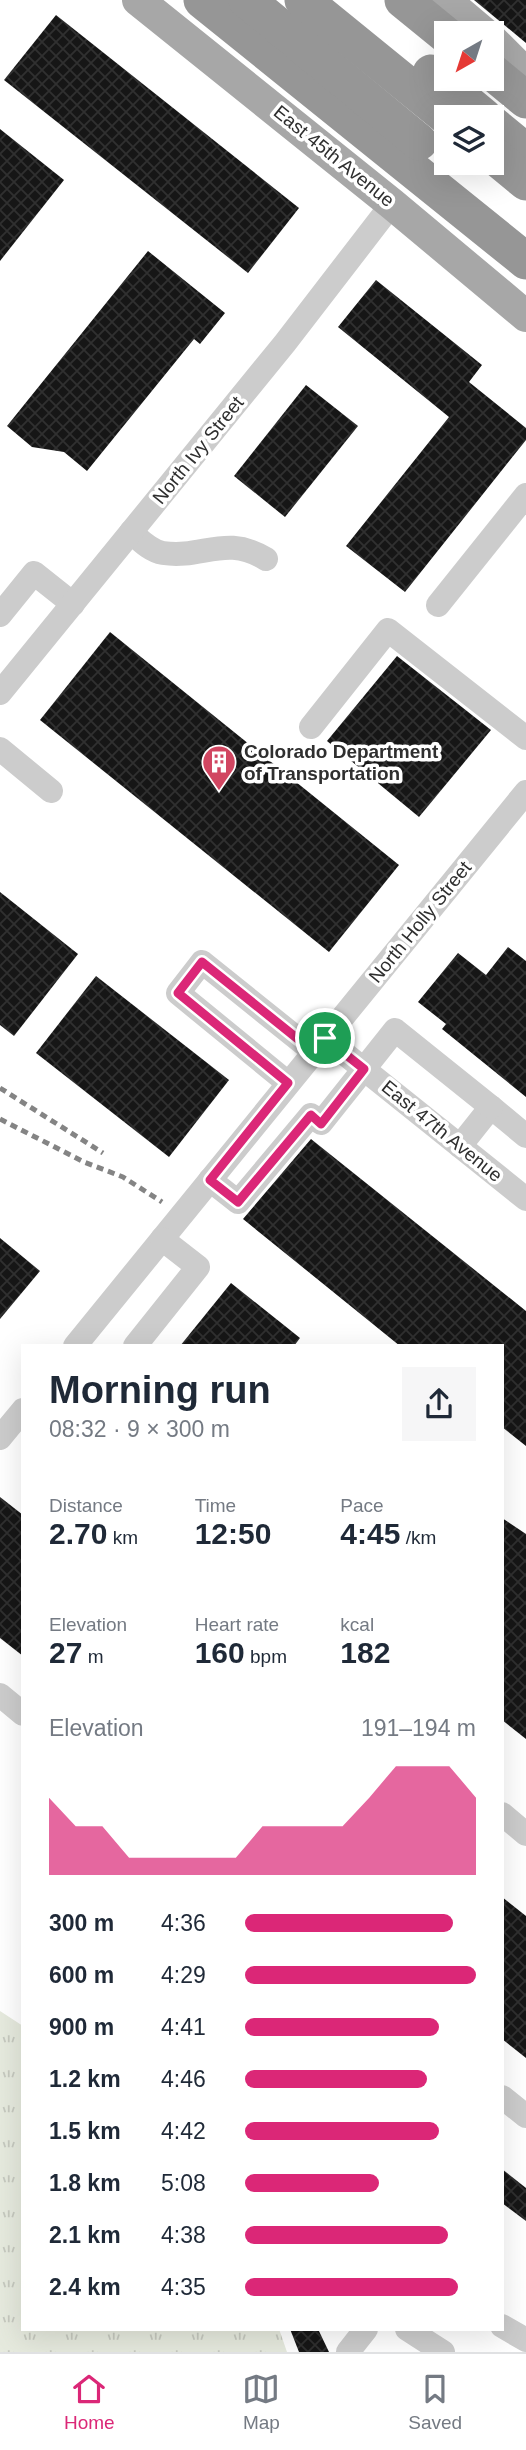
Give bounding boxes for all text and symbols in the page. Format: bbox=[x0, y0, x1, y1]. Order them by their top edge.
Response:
north arrow bbox=[434, 21, 504, 91]
map controls bbox=[434, 21, 504, 175]
street label: East 45th Avenue bbox=[270, 101, 398, 211]
button: layers bbox=[434, 105, 504, 175]
street label: North Ivy Street bbox=[148, 392, 248, 508]
place label: Colorado Department of Transportation bbox=[244, 741, 439, 784]
building icon: Colorado Department of Transportation bbox=[200, 743, 238, 792]
street label: North Holly Street bbox=[365, 857, 476, 987]
pin bbox=[295, 1008, 355, 1068]
icon: arrive bbox=[306, 1019, 344, 1057]
street label: East 47th Avenue bbox=[378, 1076, 506, 1186]
button: share bbox=[402, 1367, 476, 1441]
text: Morning run bbox=[49, 1369, 271, 1411]
text: 08:32 · 9 × 300 m bbox=[49, 1416, 230, 1442]
text: Distance bbox=[49, 1495, 123, 1516]
text: Time bbox=[195, 1495, 236, 1516]
text: Pace bbox=[340, 1495, 384, 1516]
text: 2.70 bbox=[49, 1517, 107, 1550]
text: 12:50 bbox=[195, 1517, 271, 1550]
text: 4:45 bbox=[340, 1517, 400, 1550]
text: km bbox=[107, 1527, 138, 1548]
text: /km bbox=[400, 1527, 436, 1548]
text: Elevation bbox=[49, 1614, 127, 1635]
text: Heart rate bbox=[195, 1614, 279, 1635]
text: kcal bbox=[340, 1614, 374, 1635]
text: 27 bbox=[49, 1636, 82, 1669]
text: 160 bbox=[195, 1636, 245, 1669]
text: 182 bbox=[340, 1636, 390, 1669]
text: m bbox=[82, 1646, 103, 1667]
text: bpm bbox=[245, 1646, 287, 1667]
text: Elevation bbox=[49, 1715, 144, 1741]
text: 191–194 m bbox=[361, 1715, 476, 1741]
text: 300 m bbox=[49, 1910, 114, 1936]
text: 4:36 bbox=[161, 1910, 206, 1936]
text: 600 m bbox=[49, 1962, 114, 1988]
text: 4:29 bbox=[161, 1962, 206, 1988]
text: 900 m bbox=[49, 2014, 114, 2040]
text: 4:41 bbox=[161, 2014, 206, 2040]
text: 1.2 km bbox=[49, 2066, 121, 2092]
text: 4:46 bbox=[161, 2066, 206, 2092]
text: 1.5 km bbox=[49, 2118, 121, 2144]
text: 4:42 bbox=[161, 2118, 206, 2144]
text: 1.8 km bbox=[49, 2170, 121, 2196]
text: 5:08 bbox=[161, 2170, 206, 2196]
text: 2.1 km bbox=[49, 2222, 121, 2248]
text: 4:38 bbox=[161, 2222, 206, 2248]
text: 2.4 km bbox=[49, 2274, 121, 2300]
text: 4:35 bbox=[161, 2274, 206, 2300]
tab: Home bbox=[64, 2370, 115, 2434]
tab: Map bbox=[242, 2370, 280, 2434]
tab: Saved bbox=[408, 2370, 462, 2434]

